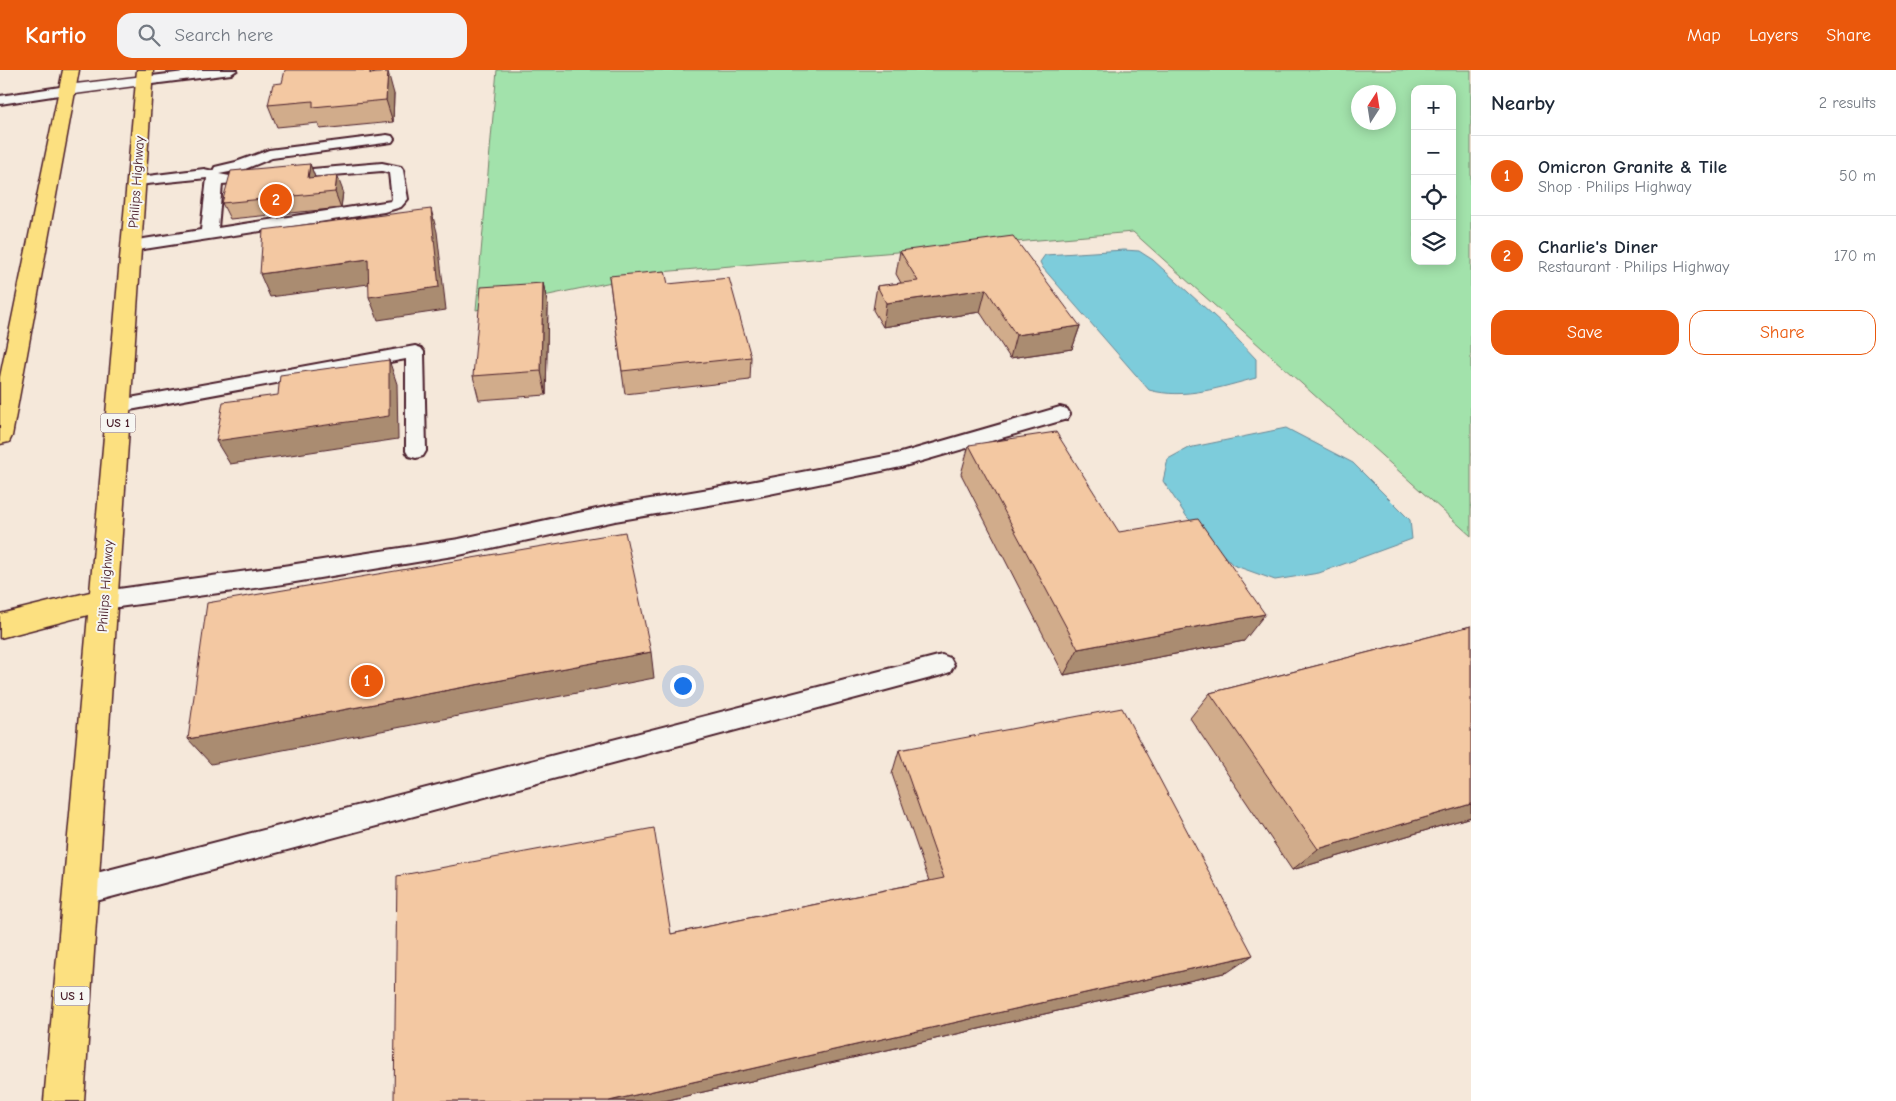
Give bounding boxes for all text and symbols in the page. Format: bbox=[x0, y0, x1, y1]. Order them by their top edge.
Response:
search box bbox=[117, 13, 467, 58]
text: Kartio bbox=[25, 21, 87, 49]
icon: search bbox=[135, 21, 163, 49]
text: Search here bbox=[175, 24, 273, 46]
text: Map bbox=[1687, 25, 1721, 46]
text: Layers bbox=[1749, 25, 1798, 46]
text: Share bbox=[1826, 25, 1871, 46]
north arrow bbox=[1351, 85, 1396, 130]
map controls bbox=[1411, 85, 1456, 265]
button: + bbox=[1411, 85, 1456, 130]
text: Nearby bbox=[1491, 91, 1555, 115]
text: 2 results bbox=[1819, 94, 1876, 112]
button: − bbox=[1411, 130, 1456, 175]
street label: Philips Highway bbox=[125, 135, 148, 229]
text: Omicron Granite & Tile bbox=[1538, 156, 1727, 178]
text: 1 bbox=[1504, 167, 1510, 185]
text: 50 m bbox=[1839, 167, 1876, 185]
button: locate bbox=[1411, 175, 1456, 220]
text: Shop · Philips Highway bbox=[1538, 178, 1692, 196]
pin: 2 bbox=[260, 181, 292, 219]
button: layers bbox=[1411, 220, 1456, 265]
text: Charlie's Diner bbox=[1538, 236, 1658, 258]
text: 2 bbox=[1503, 247, 1511, 265]
text: 170 m bbox=[1834, 247, 1876, 265]
text: Restaurant · Philips Highway bbox=[1538, 258, 1729, 276]
button: Save bbox=[1491, 310, 1679, 355]
button: Share bbox=[1689, 310, 1876, 355]
road number: US 1 bbox=[100, 413, 136, 432]
street label: Philips Highway bbox=[94, 539, 117, 633]
pin: 1 bbox=[351, 662, 383, 700]
your location bbox=[670, 673, 696, 699]
road number: US 1 bbox=[54, 986, 90, 1006]

